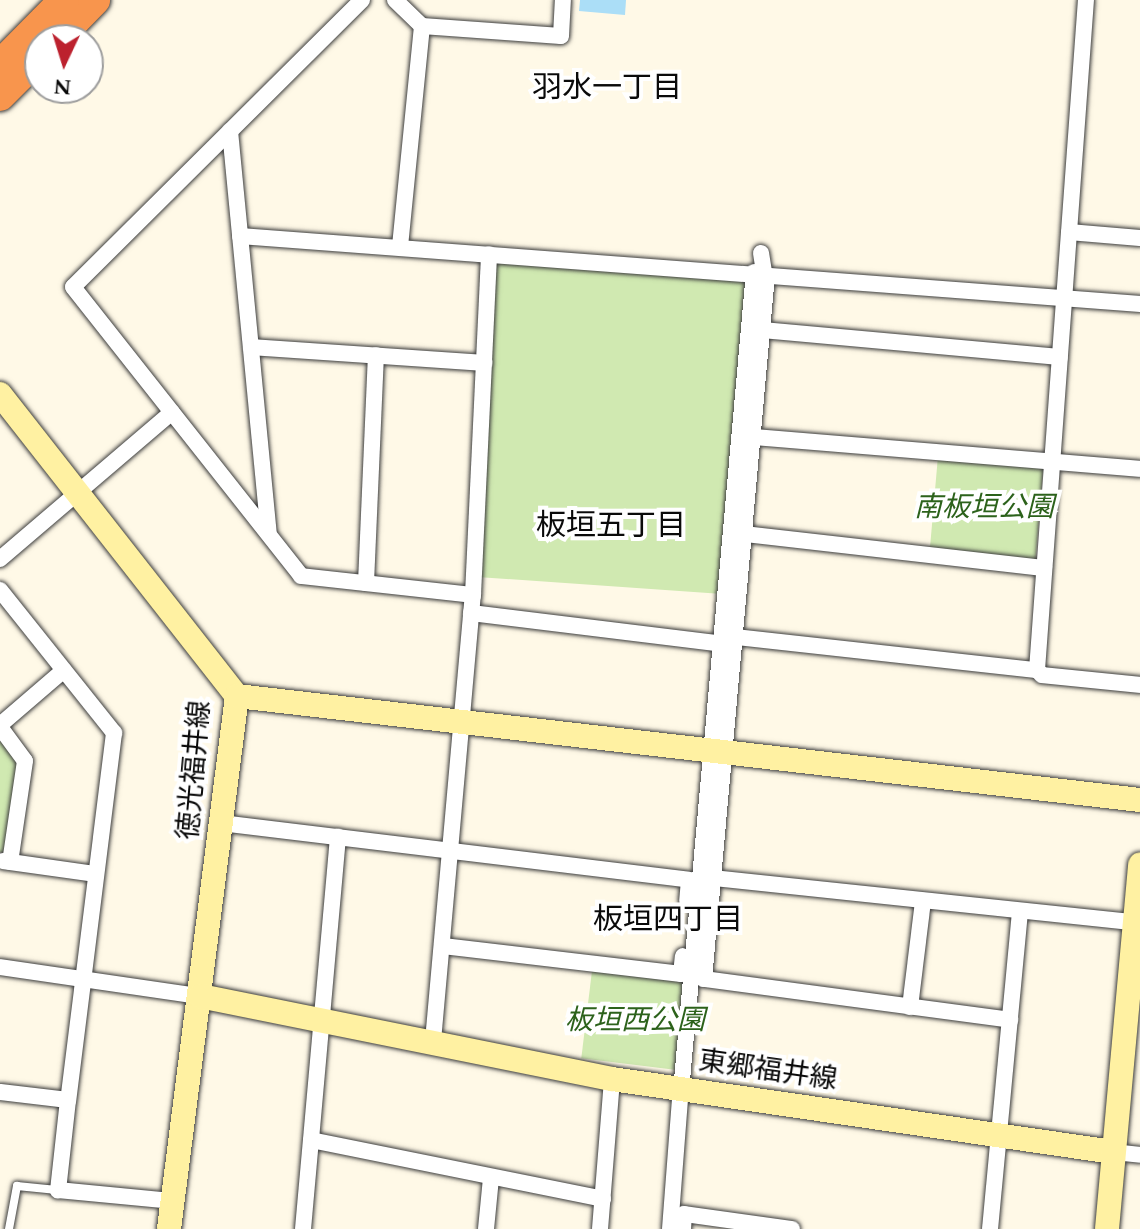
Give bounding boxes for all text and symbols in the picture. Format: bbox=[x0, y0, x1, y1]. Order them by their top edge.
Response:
north arrow bbox=[24, 24, 104, 104]
text: N bbox=[52, 69, 73, 104]
district label: 羽水一丁目 bbox=[532, 70, 682, 106]
park label: 南板垣公園 bbox=[914, 491, 1054, 525]
district label: 板垣五丁目 bbox=[536, 508, 686, 544]
street label: 徳光福井線 bbox=[172, 699, 218, 841]
district label: 板垣四丁目 bbox=[593, 902, 743, 938]
park label: 板垣西公園 bbox=[565, 1004, 705, 1038]
street label: 東郷福井線 bbox=[696, 1045, 840, 1097]

